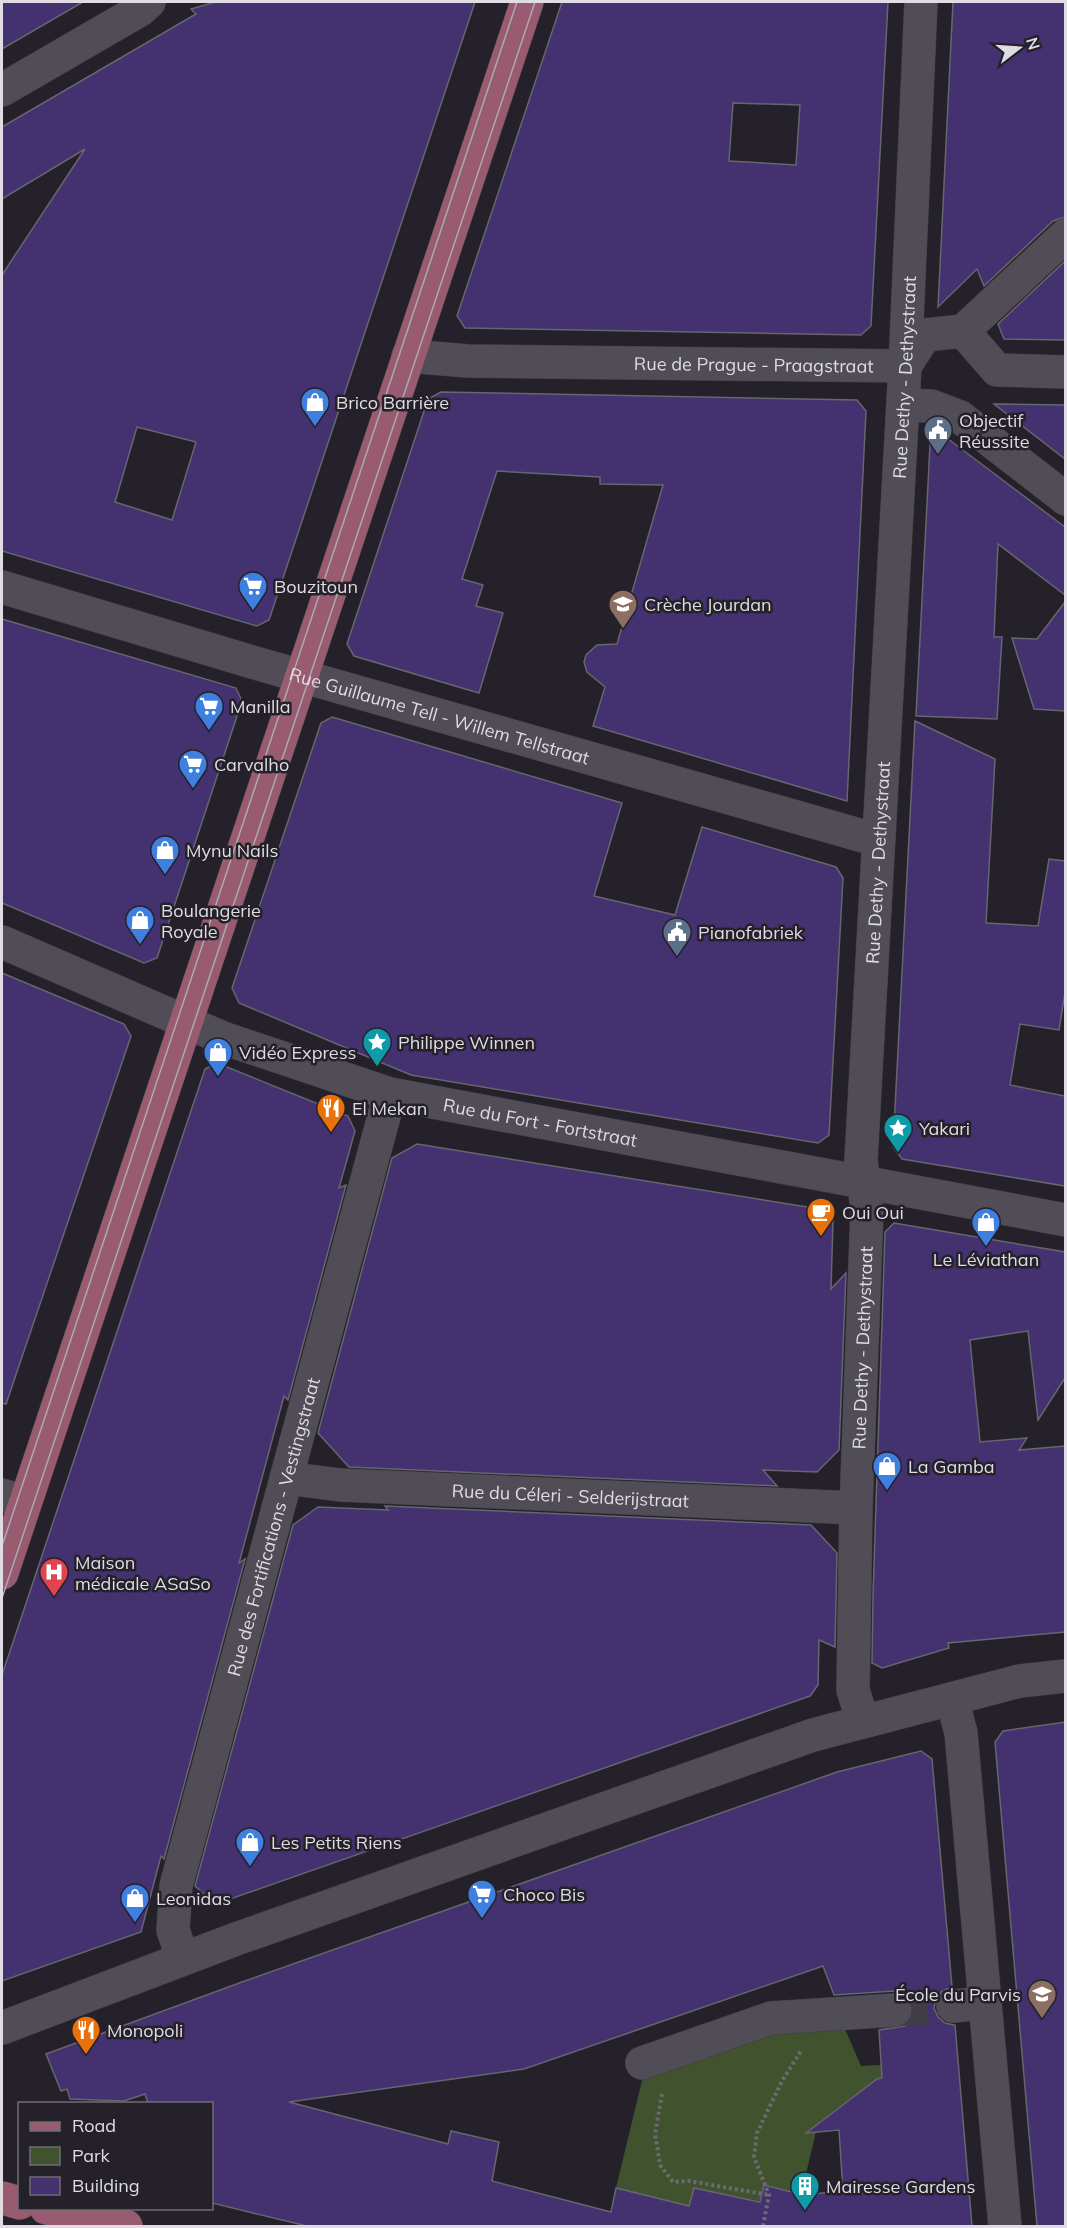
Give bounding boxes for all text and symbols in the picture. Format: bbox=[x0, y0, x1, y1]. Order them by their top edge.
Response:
north arrow bbox=[989, 18, 1049, 78]
text: N bbox=[1022, 35, 1045, 52]
street label: Rue Dethy - Dethystraat bbox=[887, 275, 920, 479]
street label: Rue de Prague - Praagstraat bbox=[634, 351, 874, 377]
shop icon: Brico Barrière bbox=[299, 386, 331, 428]
place label: Brico Barrière bbox=[336, 391, 449, 414]
place label: Objectif Réussite bbox=[959, 409, 1030, 453]
public building icon: Objectif Réussite bbox=[922, 414, 954, 456]
supermarket icon: Bouzitoun bbox=[237, 570, 269, 612]
place label: Bouzitoun bbox=[274, 575, 358, 598]
school or university icon: Crèche Jourdan bbox=[607, 588, 639, 630]
place label: Crèche Jourdan bbox=[644, 593, 772, 616]
street label: Rue Guillaume Tell - Willem Tellstraat bbox=[287, 662, 592, 769]
supermarket icon: Manilla bbox=[193, 690, 225, 732]
place label: Manilla bbox=[230, 695, 290, 718]
supermarket icon: Carvalho bbox=[177, 748, 209, 790]
place label: Carvalho bbox=[214, 753, 289, 776]
street label: Rue Dethy - Dethystraat bbox=[860, 761, 895, 965]
shop icon: Mynu Nails bbox=[149, 834, 181, 876]
place label: Mynu Nails bbox=[186, 839, 278, 862]
place label: Boulangerie Royale bbox=[161, 899, 261, 943]
shop icon: Boulangerie Royale bbox=[124, 904, 156, 946]
public building icon: Pianofabriek bbox=[661, 916, 693, 958]
place label: Pianofabriek bbox=[698, 921, 804, 944]
place icon: Philippe Winnen bbox=[361, 1026, 393, 1068]
place label: Philippe Winnen bbox=[398, 1031, 535, 1054]
shop icon: Vidéo Express bbox=[202, 1036, 234, 1078]
place label: Vidéo Express bbox=[239, 1041, 357, 1064]
restaurant icon: El Mekan bbox=[315, 1092, 347, 1134]
street label: Rue du Fort - Fortstraat bbox=[442, 1093, 639, 1151]
place label: El Mekan bbox=[352, 1097, 427, 1120]
place icon: Yakari bbox=[882, 1112, 914, 1154]
place label: Yakari bbox=[918, 1117, 970, 1140]
cafe icon: Oui Oui bbox=[805, 1196, 837, 1238]
place label: Oui Oui bbox=[842, 1201, 904, 1224]
shop icon: Le Léviathan bbox=[970, 1206, 1002, 1248]
street label: Rue Dethy - Dethystraat bbox=[847, 1246, 877, 1450]
place label: Le Léviathan bbox=[933, 1248, 1039, 1271]
street label: Rue des Fortifications - Vestingstraat bbox=[222, 1375, 324, 1679]
shop icon: La Gamba bbox=[871, 1450, 903, 1492]
place label: La Gamba bbox=[908, 1455, 995, 1478]
street label: Rue du Céleri - Selderijstraat bbox=[451, 1478, 689, 1512]
place label: Maison médicale ASaSo bbox=[75, 1551, 211, 1595]
hospital icon: Maison médicale ASaSo bbox=[38, 1556, 70, 1598]
shop icon: Les Petits Riens bbox=[234, 1826, 266, 1868]
place label: Les Petits Riens bbox=[271, 1831, 402, 1854]
supermarket icon: Choco Bis bbox=[466, 1878, 498, 1920]
shop icon: Leonidas bbox=[119, 1882, 151, 1924]
place label: Choco Bis bbox=[503, 1883, 585, 1906]
place label: Leonidas bbox=[156, 1887, 231, 1910]
school or university icon: École du Parvis bbox=[1026, 1978, 1058, 2020]
place label: École du Parvis bbox=[895, 1983, 1021, 2006]
restaurant icon: Monopoli bbox=[70, 2014, 102, 2056]
place label: Monopoli bbox=[107, 2019, 183, 2042]
legend bbox=[18, 2102, 213, 2210]
text: Road bbox=[72, 2114, 116, 2137]
text: Park bbox=[72, 2144, 111, 2167]
building icon: Mairesse Gardens bbox=[789, 2170, 821, 2212]
text: Building bbox=[72, 2174, 140, 2197]
place label: Mairesse Gardens bbox=[826, 2175, 976, 2198]

